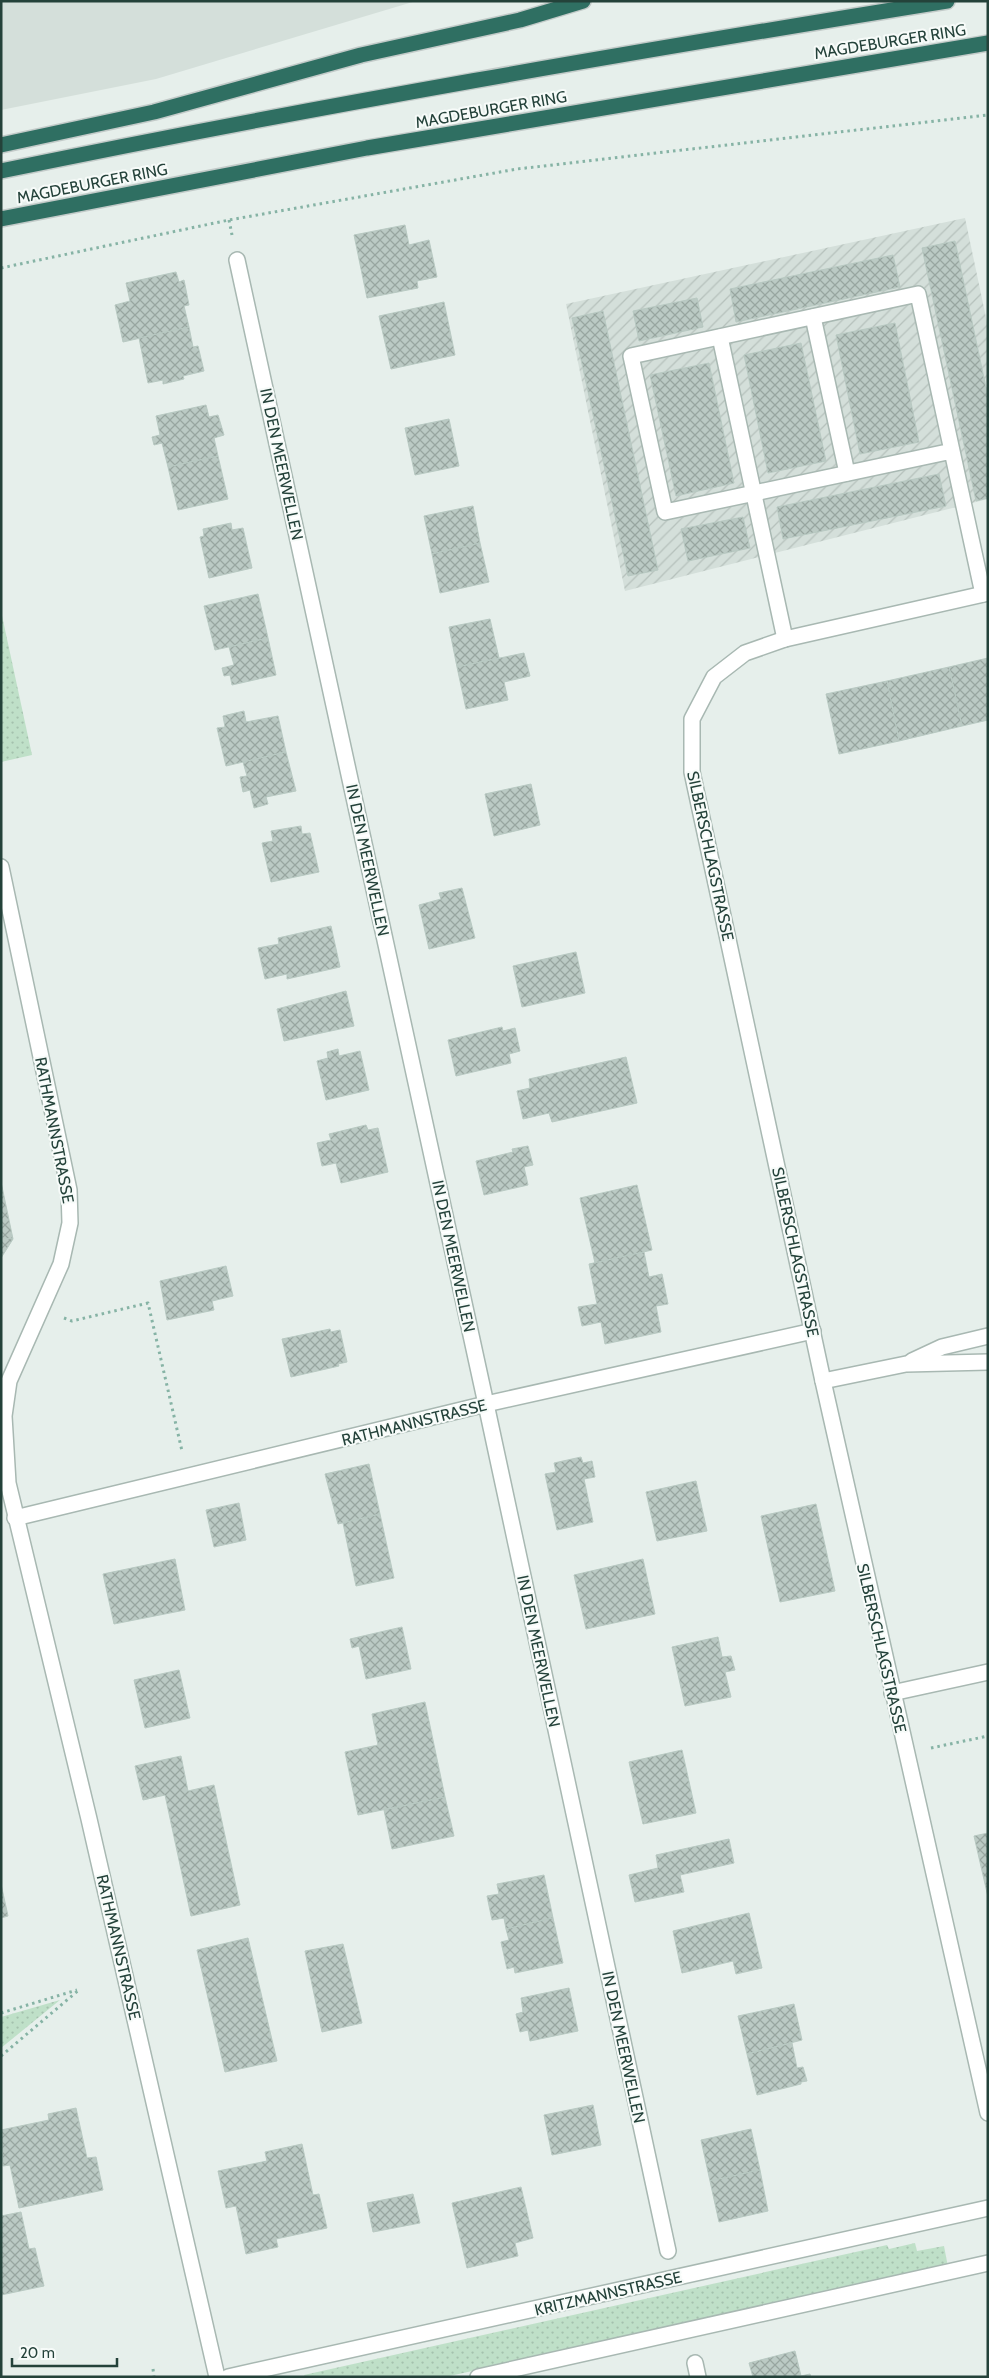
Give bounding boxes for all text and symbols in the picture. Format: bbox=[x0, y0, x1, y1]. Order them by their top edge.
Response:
street label: MAGDEBURGER RING bbox=[813, 20, 967, 63]
street label: MAGDEBURGER RING bbox=[414, 87, 568, 132]
street label: MAGDEBURGER RING bbox=[15, 160, 169, 207]
street label: IN DEN MEERWELLEN bbox=[256, 386, 307, 542]
street label: SILBERSCHLAGSTRASSE bbox=[683, 769, 738, 943]
street label: IN DEN MEERWELLEN bbox=[342, 782, 393, 938]
street label: RATHMANNSTRASSE bbox=[31, 1055, 78, 1205]
street label: SILBERSCHLAGSTRASSE bbox=[768, 1165, 823, 1339]
street label: IN DEN MEERWELLEN bbox=[428, 1178, 479, 1334]
street label: RATHMANNSTRASSE bbox=[340, 1395, 489, 1450]
street label: SILBERSCHLAGSTRASSE bbox=[853, 1562, 910, 1735]
street label: IN DEN MEERWELLEN bbox=[513, 1573, 564, 1729]
street label: RATHMANNSTRASSE bbox=[93, 1873, 145, 2022]
street label: IN DEN MEERWELLEN bbox=[598, 1969, 649, 2125]
street label: KRITZMANNSTRASSE bbox=[533, 2267, 684, 2320]
scale bar bbox=[12, 2336, 118, 2368]
text: 20 m bbox=[20, 2344, 55, 2362]

